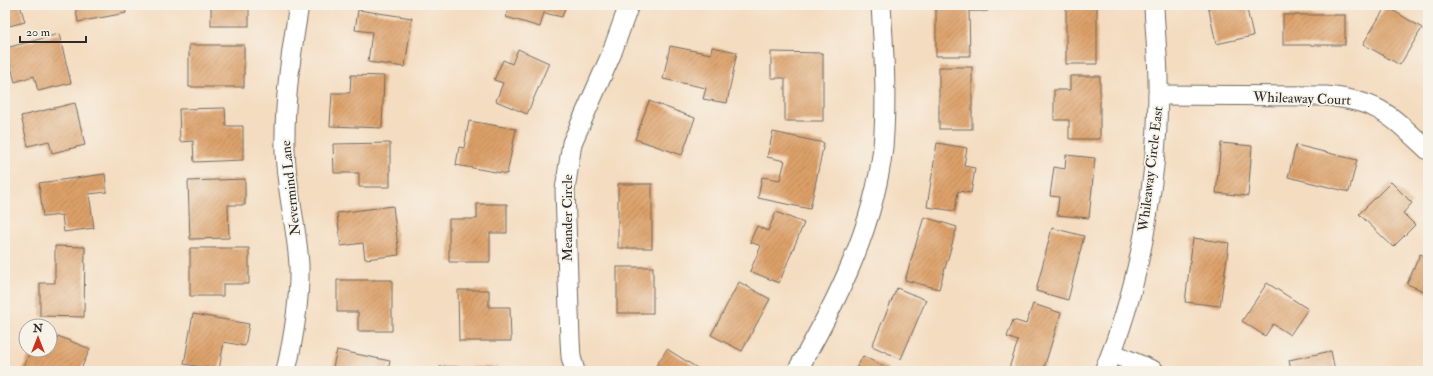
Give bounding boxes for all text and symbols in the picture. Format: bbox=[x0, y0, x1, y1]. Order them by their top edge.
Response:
scale bar bbox=[20, 18, 86, 44]
text: 20 m bbox=[26, 25, 51, 40]
street label: Whileaway Court bbox=[1252, 88, 1352, 110]
street label: Whileaway Circle East bbox=[1134, 105, 1168, 234]
street label: Nevermind Lane bbox=[277, 139, 304, 236]
street label: Meander Circle bbox=[559, 174, 576, 262]
north arrow bbox=[18, 318, 58, 358]
text: N bbox=[32, 322, 44, 335]

